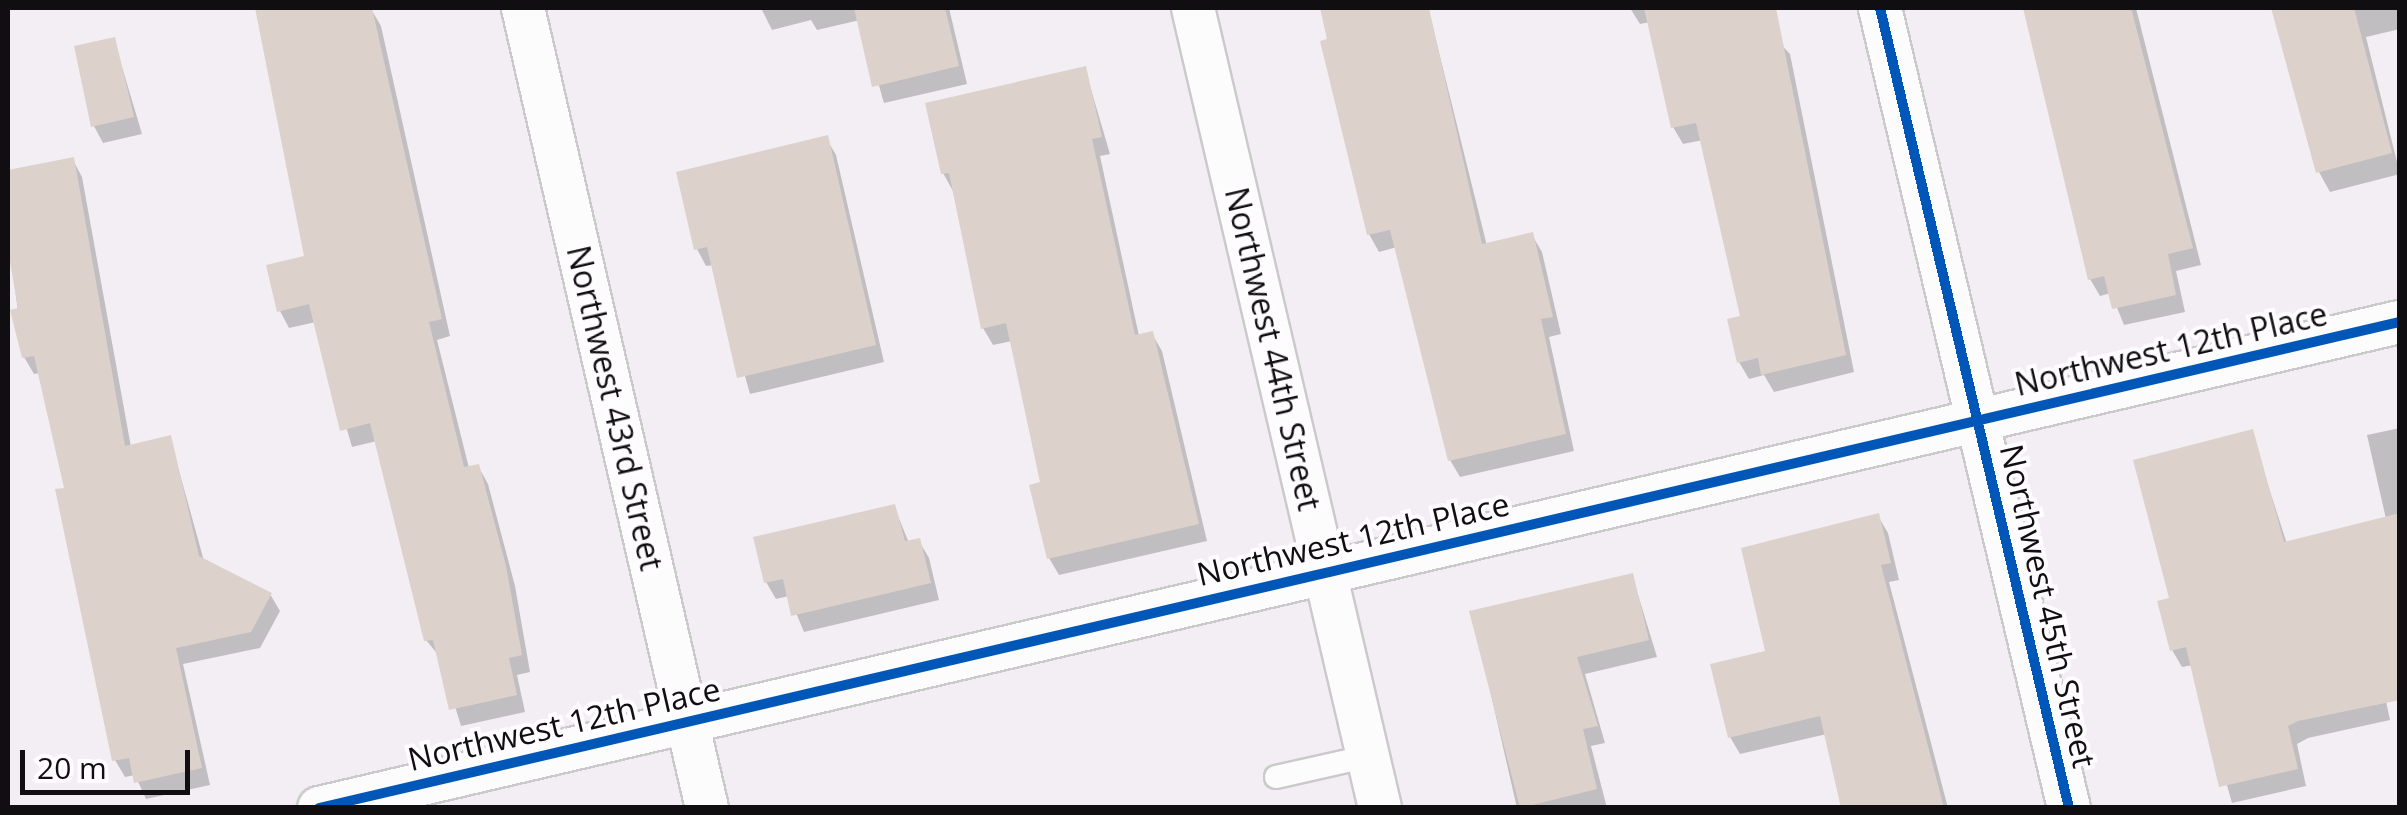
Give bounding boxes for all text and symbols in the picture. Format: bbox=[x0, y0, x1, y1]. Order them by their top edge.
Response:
street label: Northwest 44th Street bbox=[1217, 184, 1329, 514]
street label: Northwest 43rd Street bbox=[559, 242, 671, 574]
street label: Northwest 12th Place bbox=[2011, 294, 2331, 404]
street label: Northwest 45th Street bbox=[1992, 441, 2104, 771]
street label: Northwest 12th Place bbox=[1193, 484, 1513, 594]
street label: Northwest 12th Place bbox=[404, 669, 724, 779]
scale bar bbox=[25, 730, 195, 792]
text: 20 m bbox=[37, 747, 107, 788]

